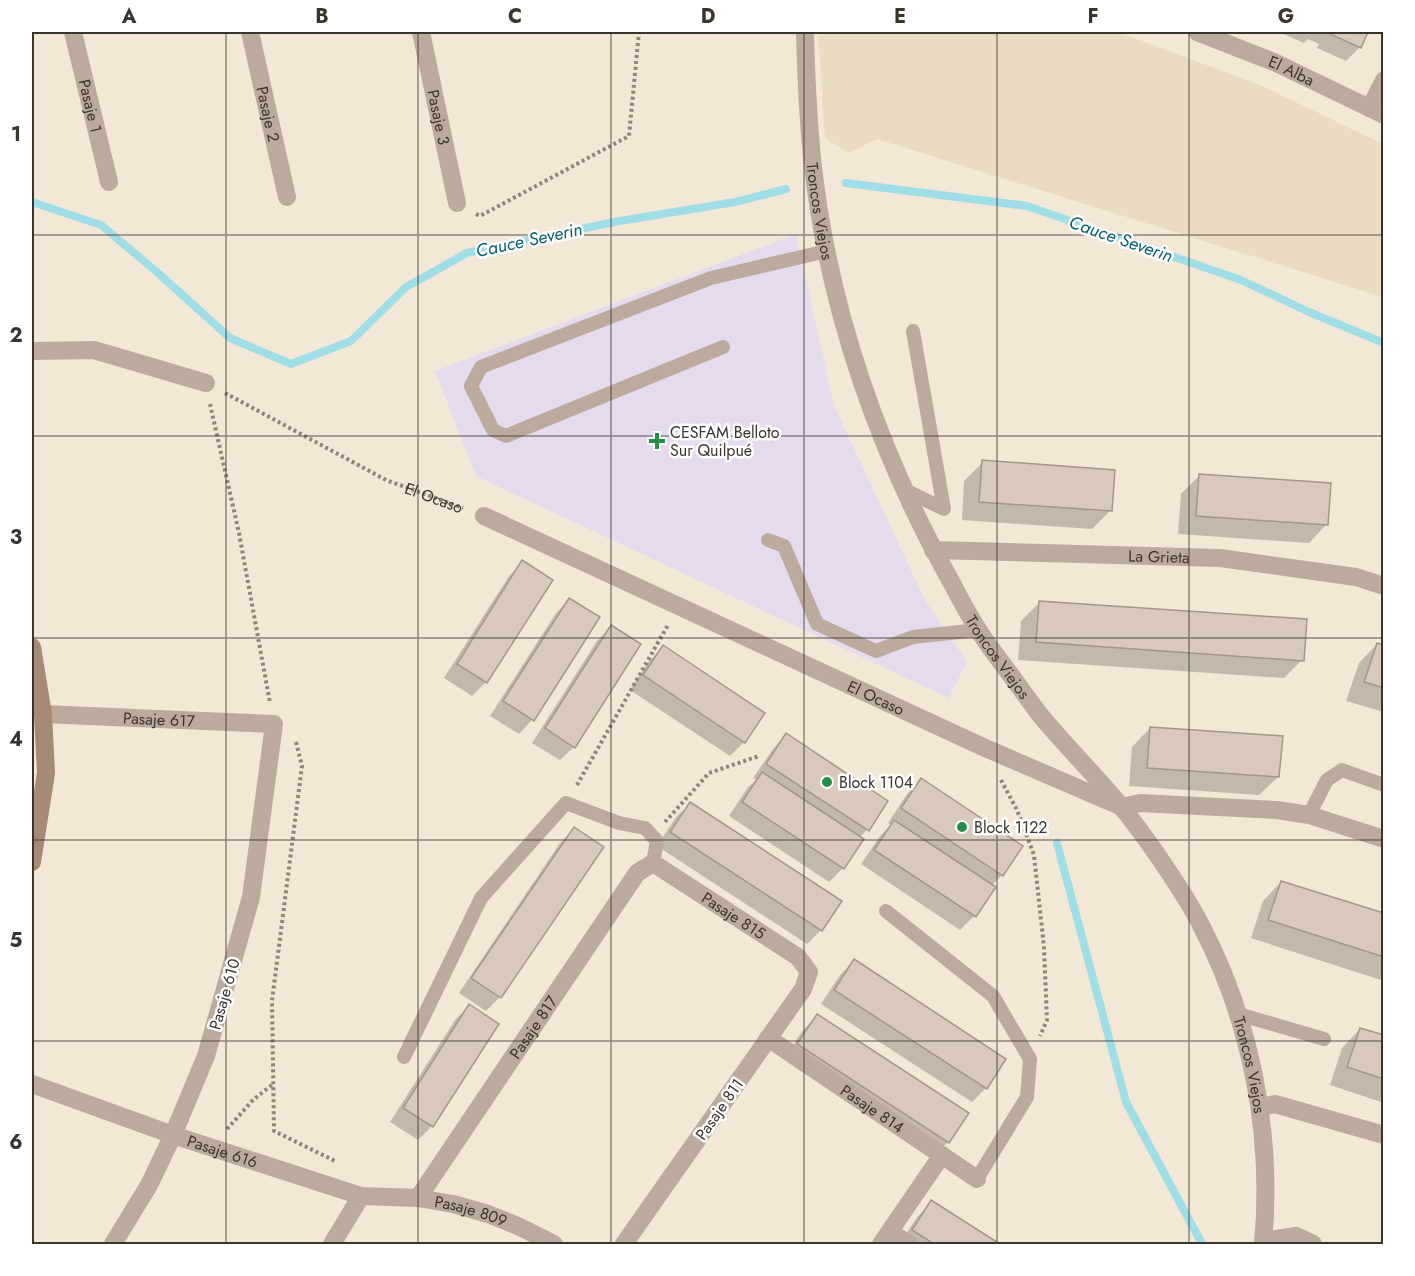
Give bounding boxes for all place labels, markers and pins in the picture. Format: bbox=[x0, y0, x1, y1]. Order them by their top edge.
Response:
place label: CESFAM Belloto Sur Quilpué bbox=[670, 421, 780, 462]
marker: CESFAM Belloto Sur Quilpué bbox=[648, 432, 666, 450]
place label: Block 1104 bbox=[839, 771, 913, 794]
marker: Block 1104 bbox=[820, 775, 834, 789]
place label: Block 1122 bbox=[974, 816, 1047, 839]
marker: Block 1122 bbox=[955, 820, 969, 834]

